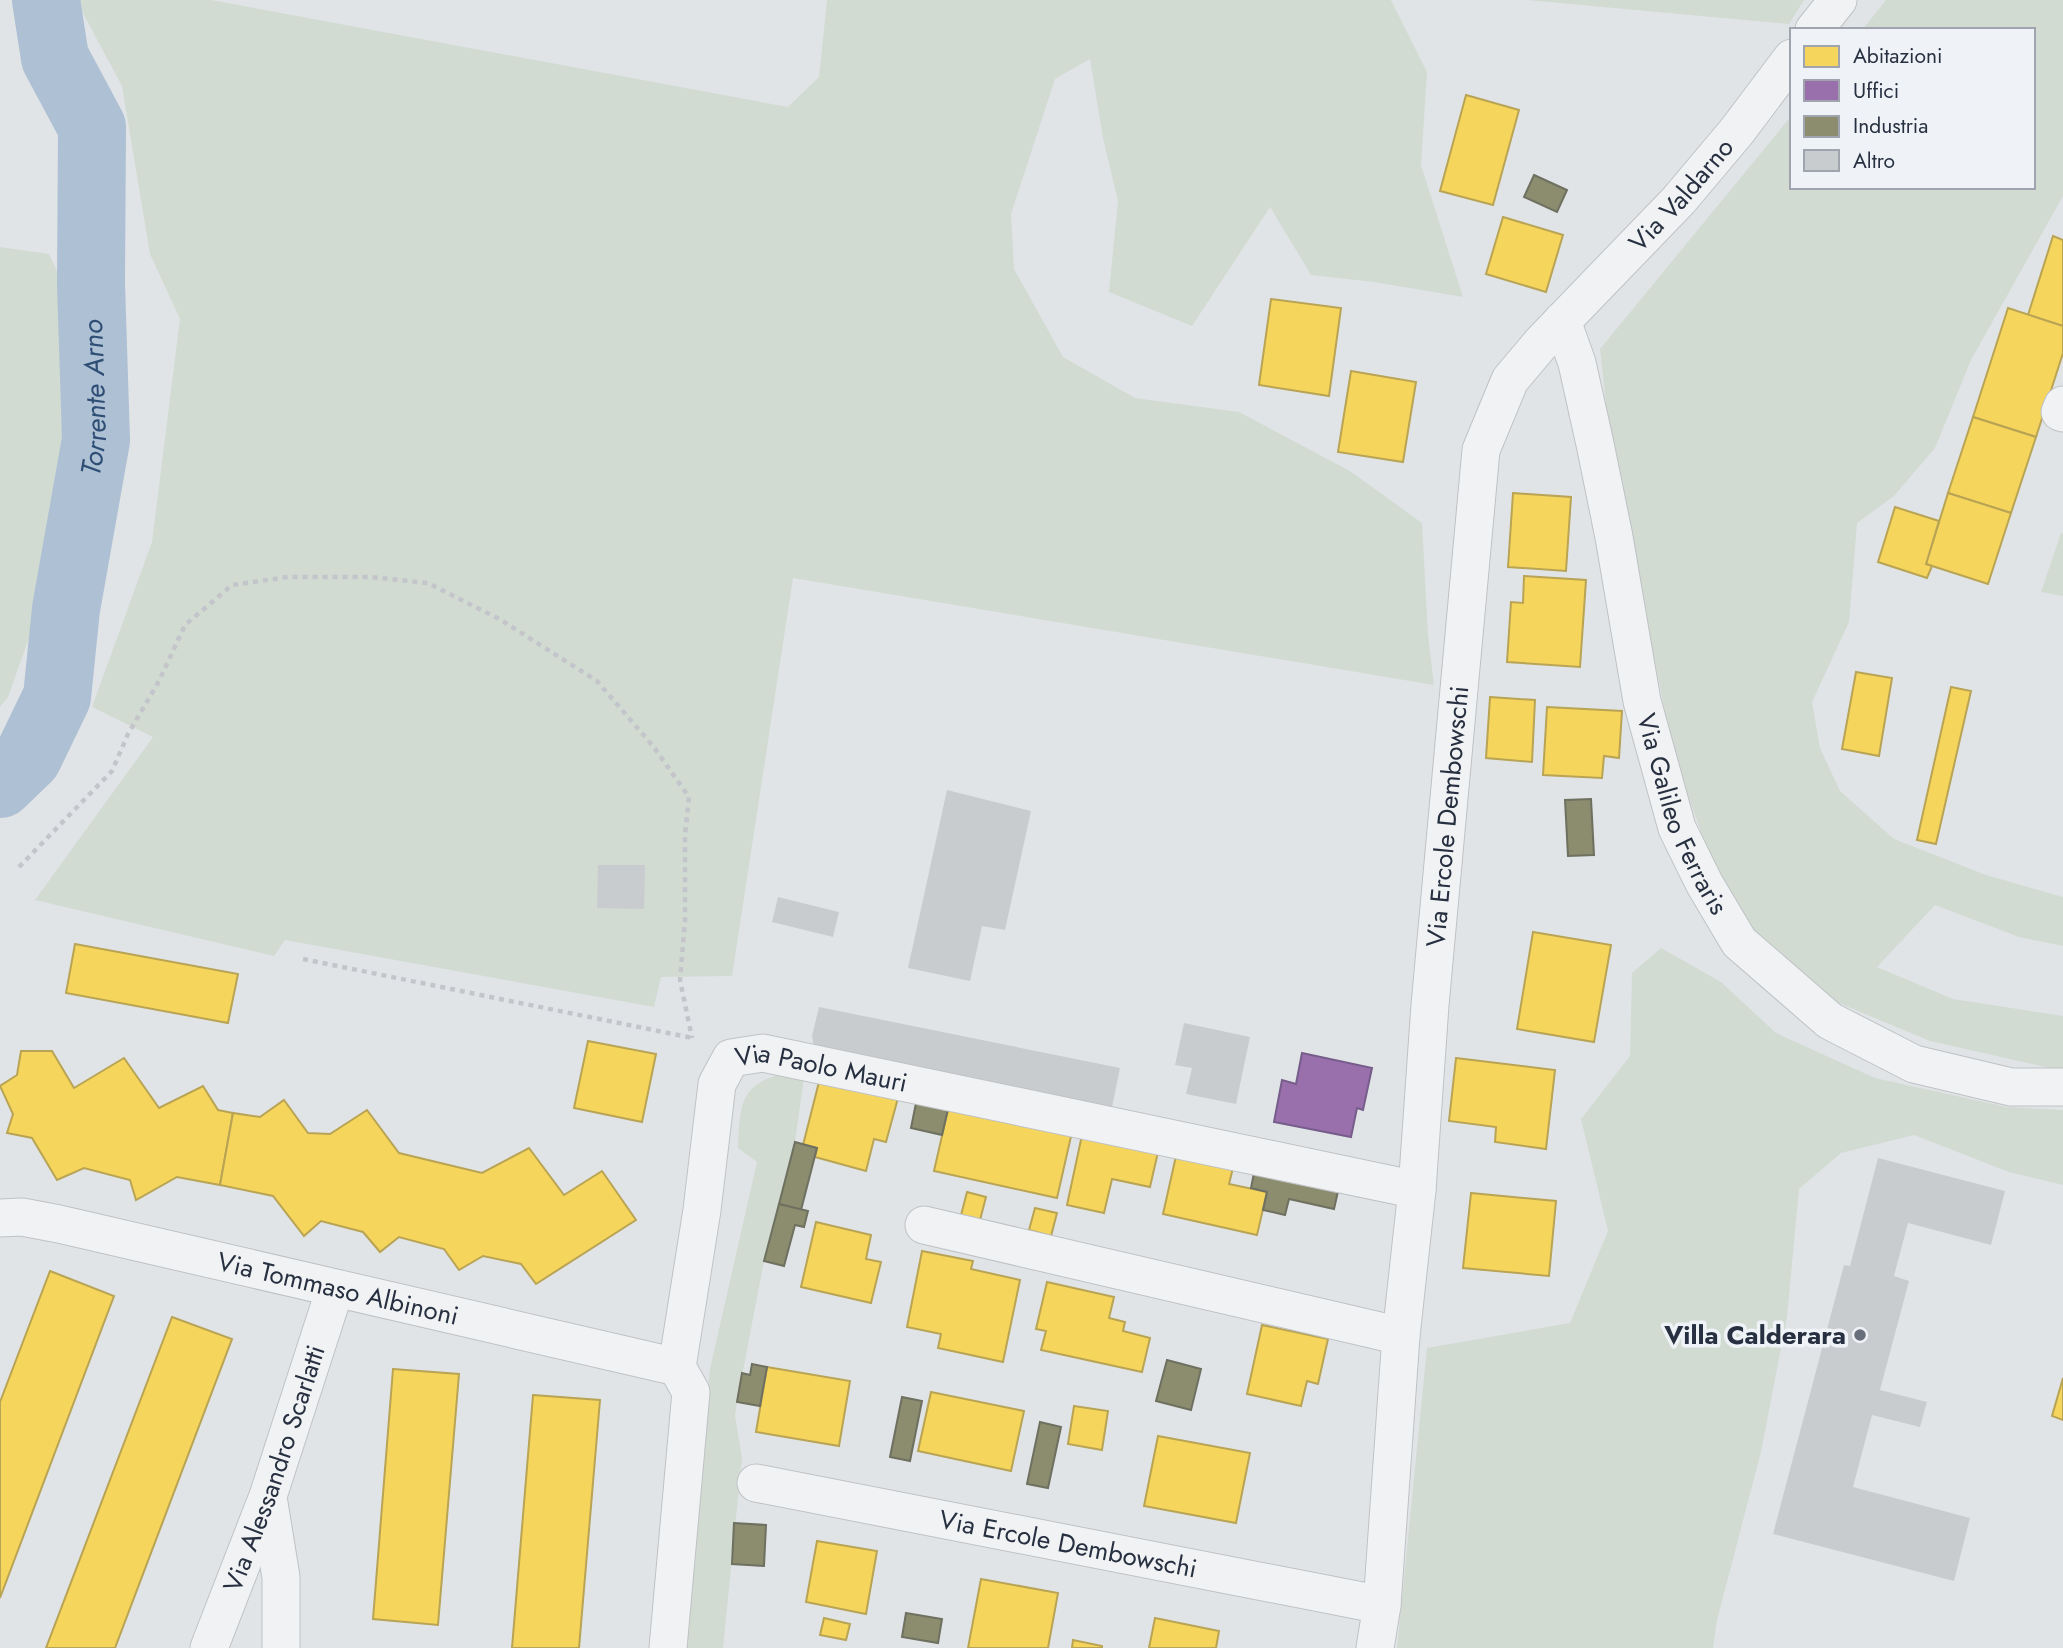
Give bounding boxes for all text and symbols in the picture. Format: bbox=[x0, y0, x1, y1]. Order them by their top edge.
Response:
legend bbox=[1790, 28, 2035, 189]
text: Abitazioni bbox=[1853, 41, 1943, 71]
text: Uffici bbox=[1853, 76, 1899, 106]
text: Industria bbox=[1853, 111, 1928, 141]
street label: Via Valdarno bbox=[1620, 130, 1742, 260]
text: Altro bbox=[1853, 146, 1895, 176]
water label: Torrente Arno bbox=[70, 319, 117, 479]
street label: Via Ercole Dembowschi bbox=[1416, 684, 1478, 949]
street label: Via Galileo Ferraris bbox=[1627, 709, 1738, 922]
street label: Via Paolo Mauri bbox=[732, 1034, 911, 1102]
street label: Via Tommaso Albinoni bbox=[214, 1242, 462, 1335]
place label: Villa Calderara bbox=[1663, 1316, 1846, 1354]
marker: Villa Calderara bbox=[1852, 1327, 1868, 1343]
street label: Via Alessandro Scarlatti bbox=[214, 1340, 335, 1598]
street label: Via Ercole Dembowschi bbox=[936, 1500, 1200, 1588]

